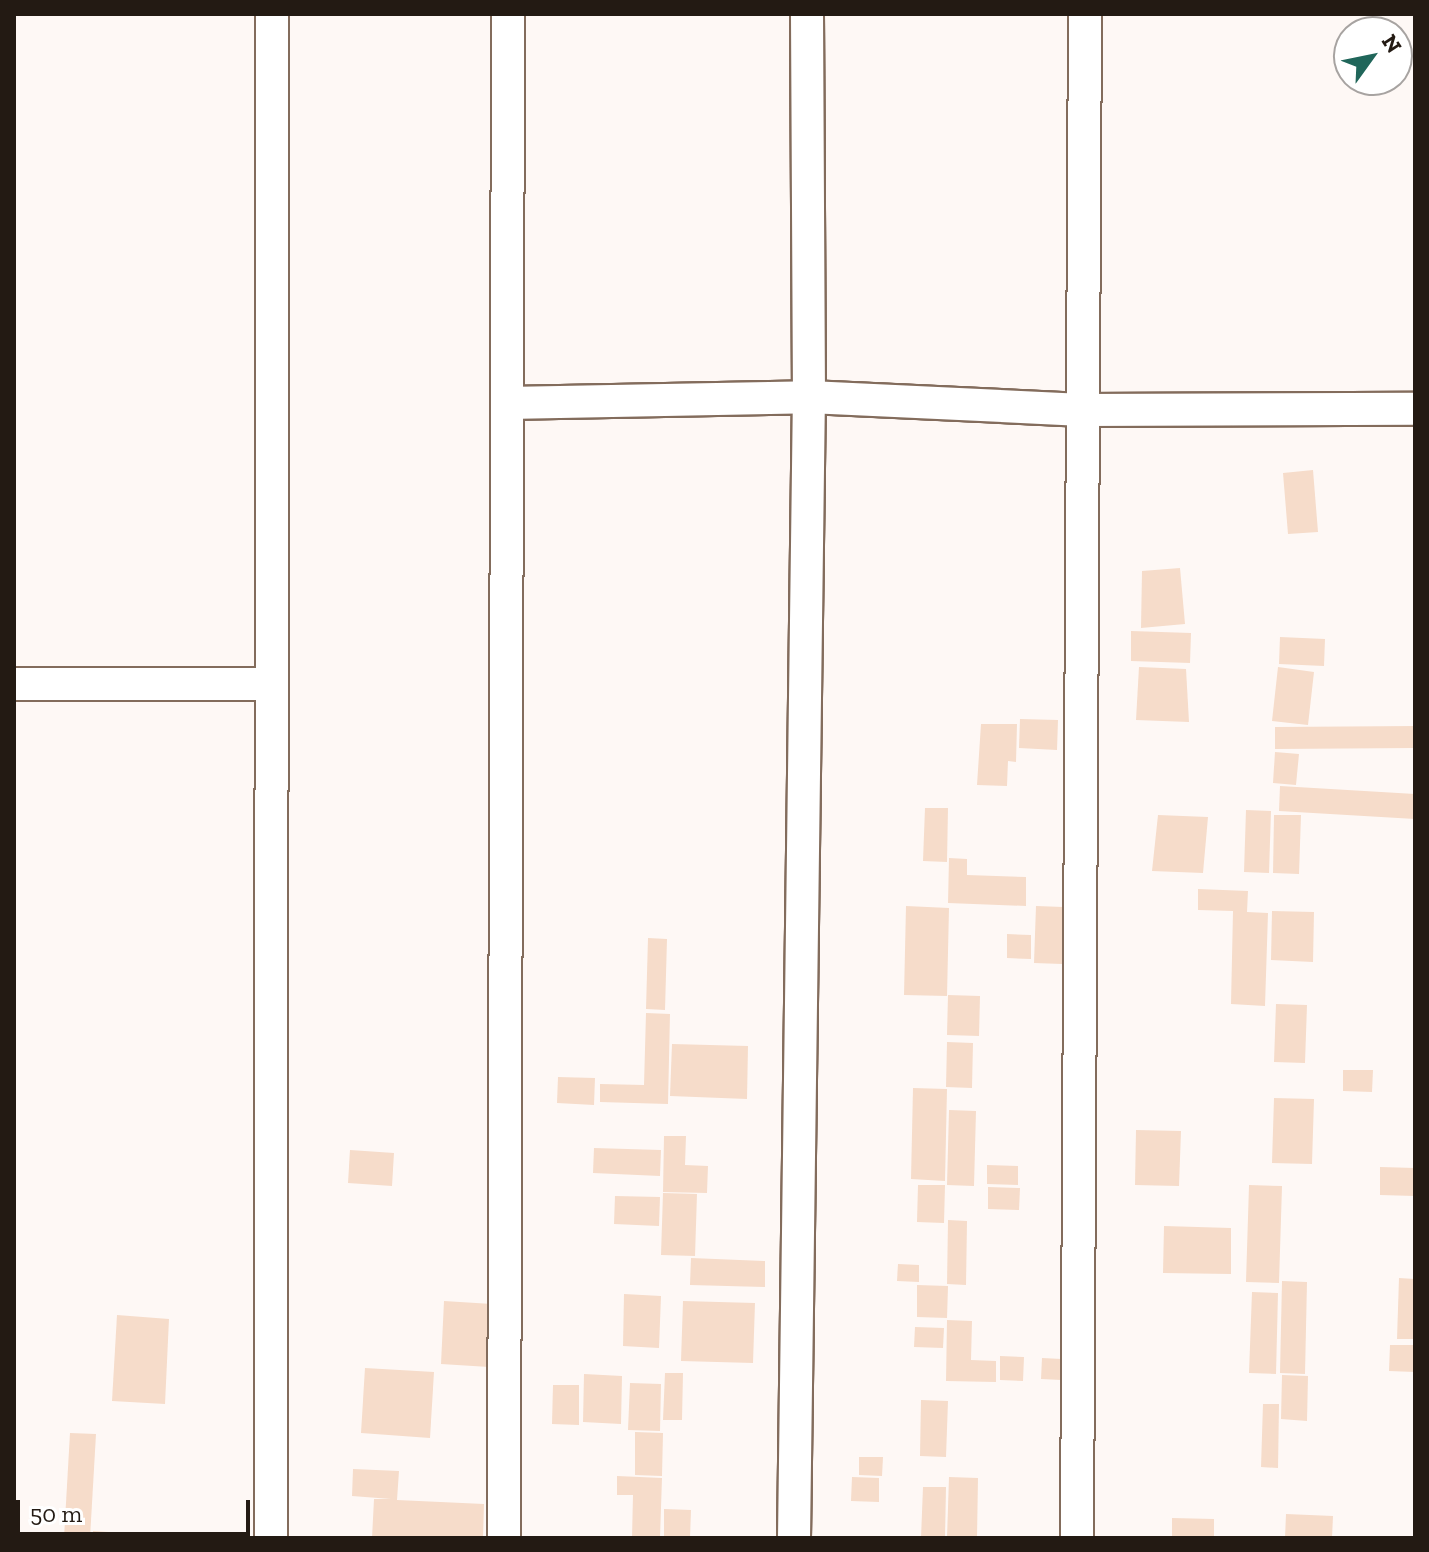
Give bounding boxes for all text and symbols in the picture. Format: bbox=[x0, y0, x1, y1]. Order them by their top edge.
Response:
north arrow bbox=[1333, 16, 1413, 96]
text: N bbox=[1376, 29, 1408, 58]
scale bar bbox=[20, 1484, 254, 1534]
text: 50 m bbox=[30, 1499, 82, 1528]

